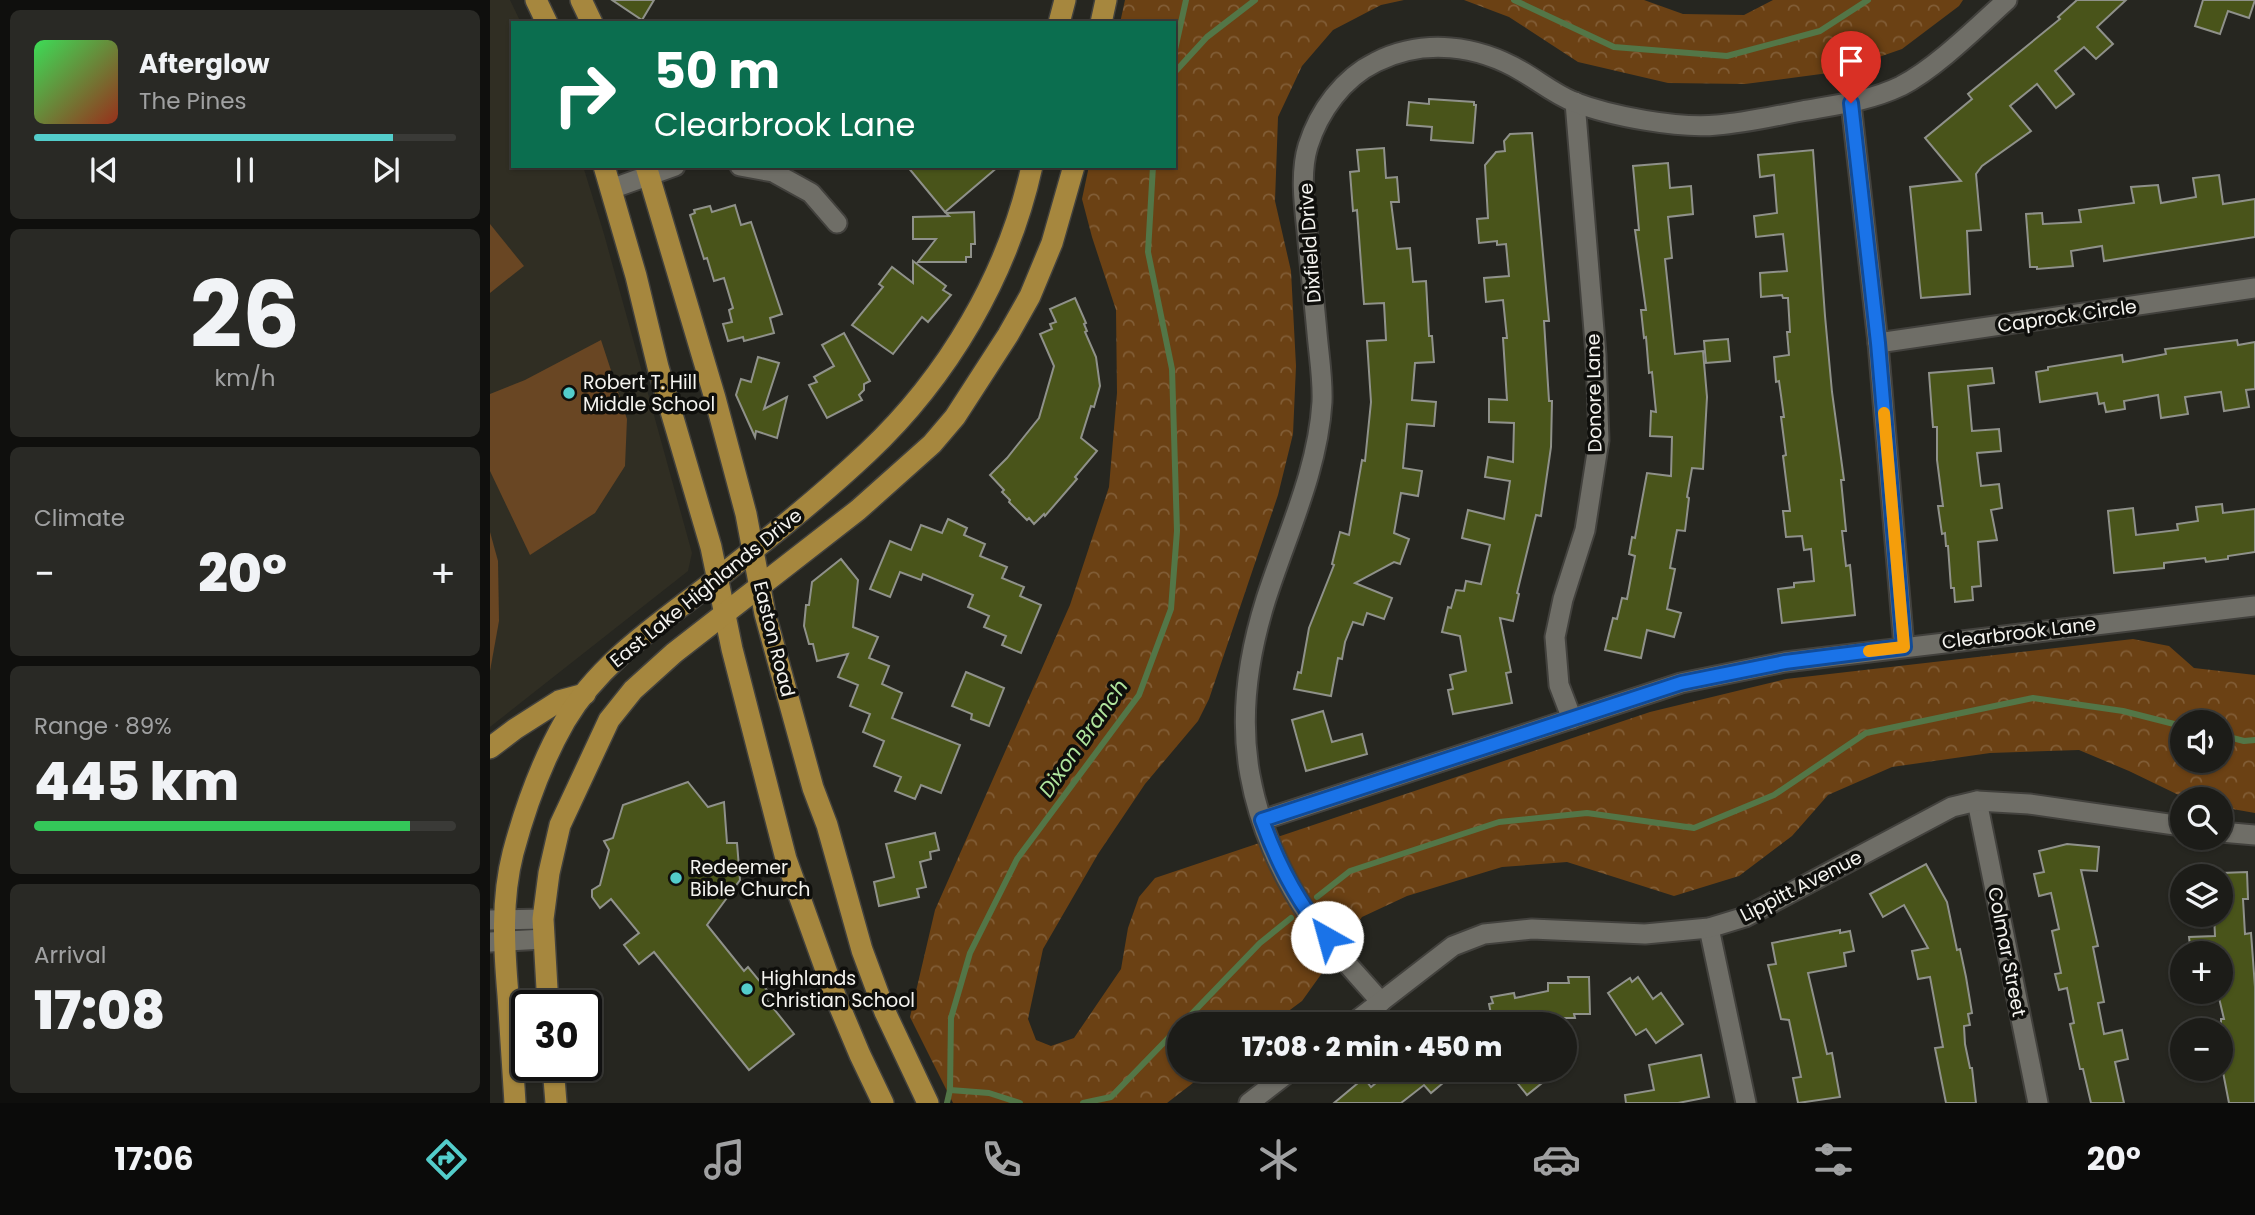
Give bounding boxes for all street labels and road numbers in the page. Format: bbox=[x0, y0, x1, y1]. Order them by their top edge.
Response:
street label: Dixfield Drive bbox=[1292, 182, 1328, 304]
street label: Caprock Circle bbox=[1996, 293, 2138, 339]
street label: Donore Lane bbox=[1579, 333, 1609, 453]
street label: East Lake Highlands Drive bbox=[604, 502, 808, 674]
street label: Easton Road bbox=[747, 578, 801, 700]
street label: Clearbrook Lane bbox=[1940, 610, 2098, 656]
street label: Lippitt Avenue bbox=[1735, 844, 1867, 928]
street label: Colmar Street bbox=[1981, 885, 2033, 1019]

